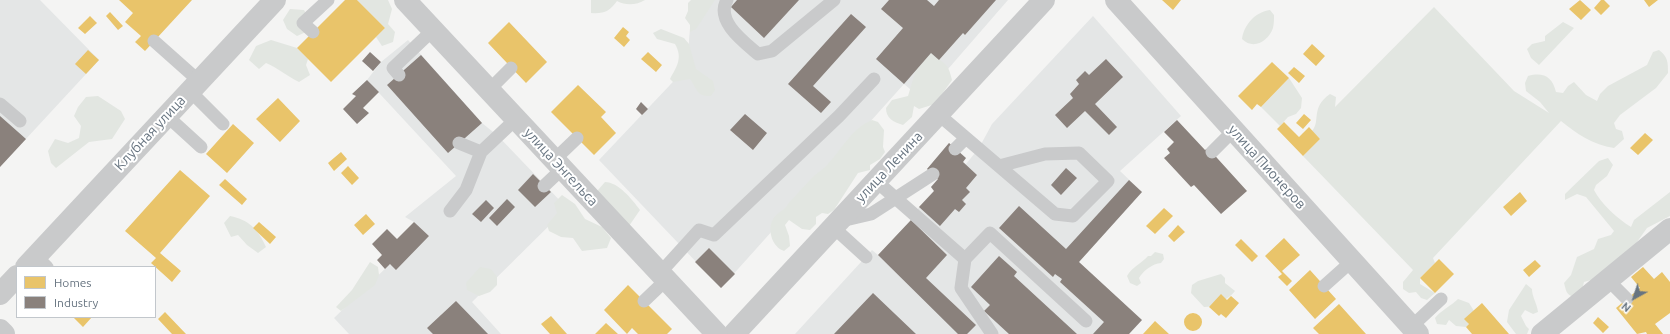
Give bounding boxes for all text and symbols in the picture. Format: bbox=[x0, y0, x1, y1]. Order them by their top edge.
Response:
street label: Клубная улица bbox=[111, 92, 189, 174]
street label: улица Пионеров bbox=[1225, 121, 1309, 213]
street label: улица Энгельса bbox=[520, 124, 602, 210]
street label: улица Ленина bbox=[852, 128, 926, 206]
legend bbox=[16, 266, 156, 318]
text: Homes bbox=[54, 276, 92, 289]
north arrow bbox=[1614, 278, 1654, 318]
text: Industry bbox=[54, 296, 98, 309]
text: N bbox=[1619, 300, 1633, 314]

